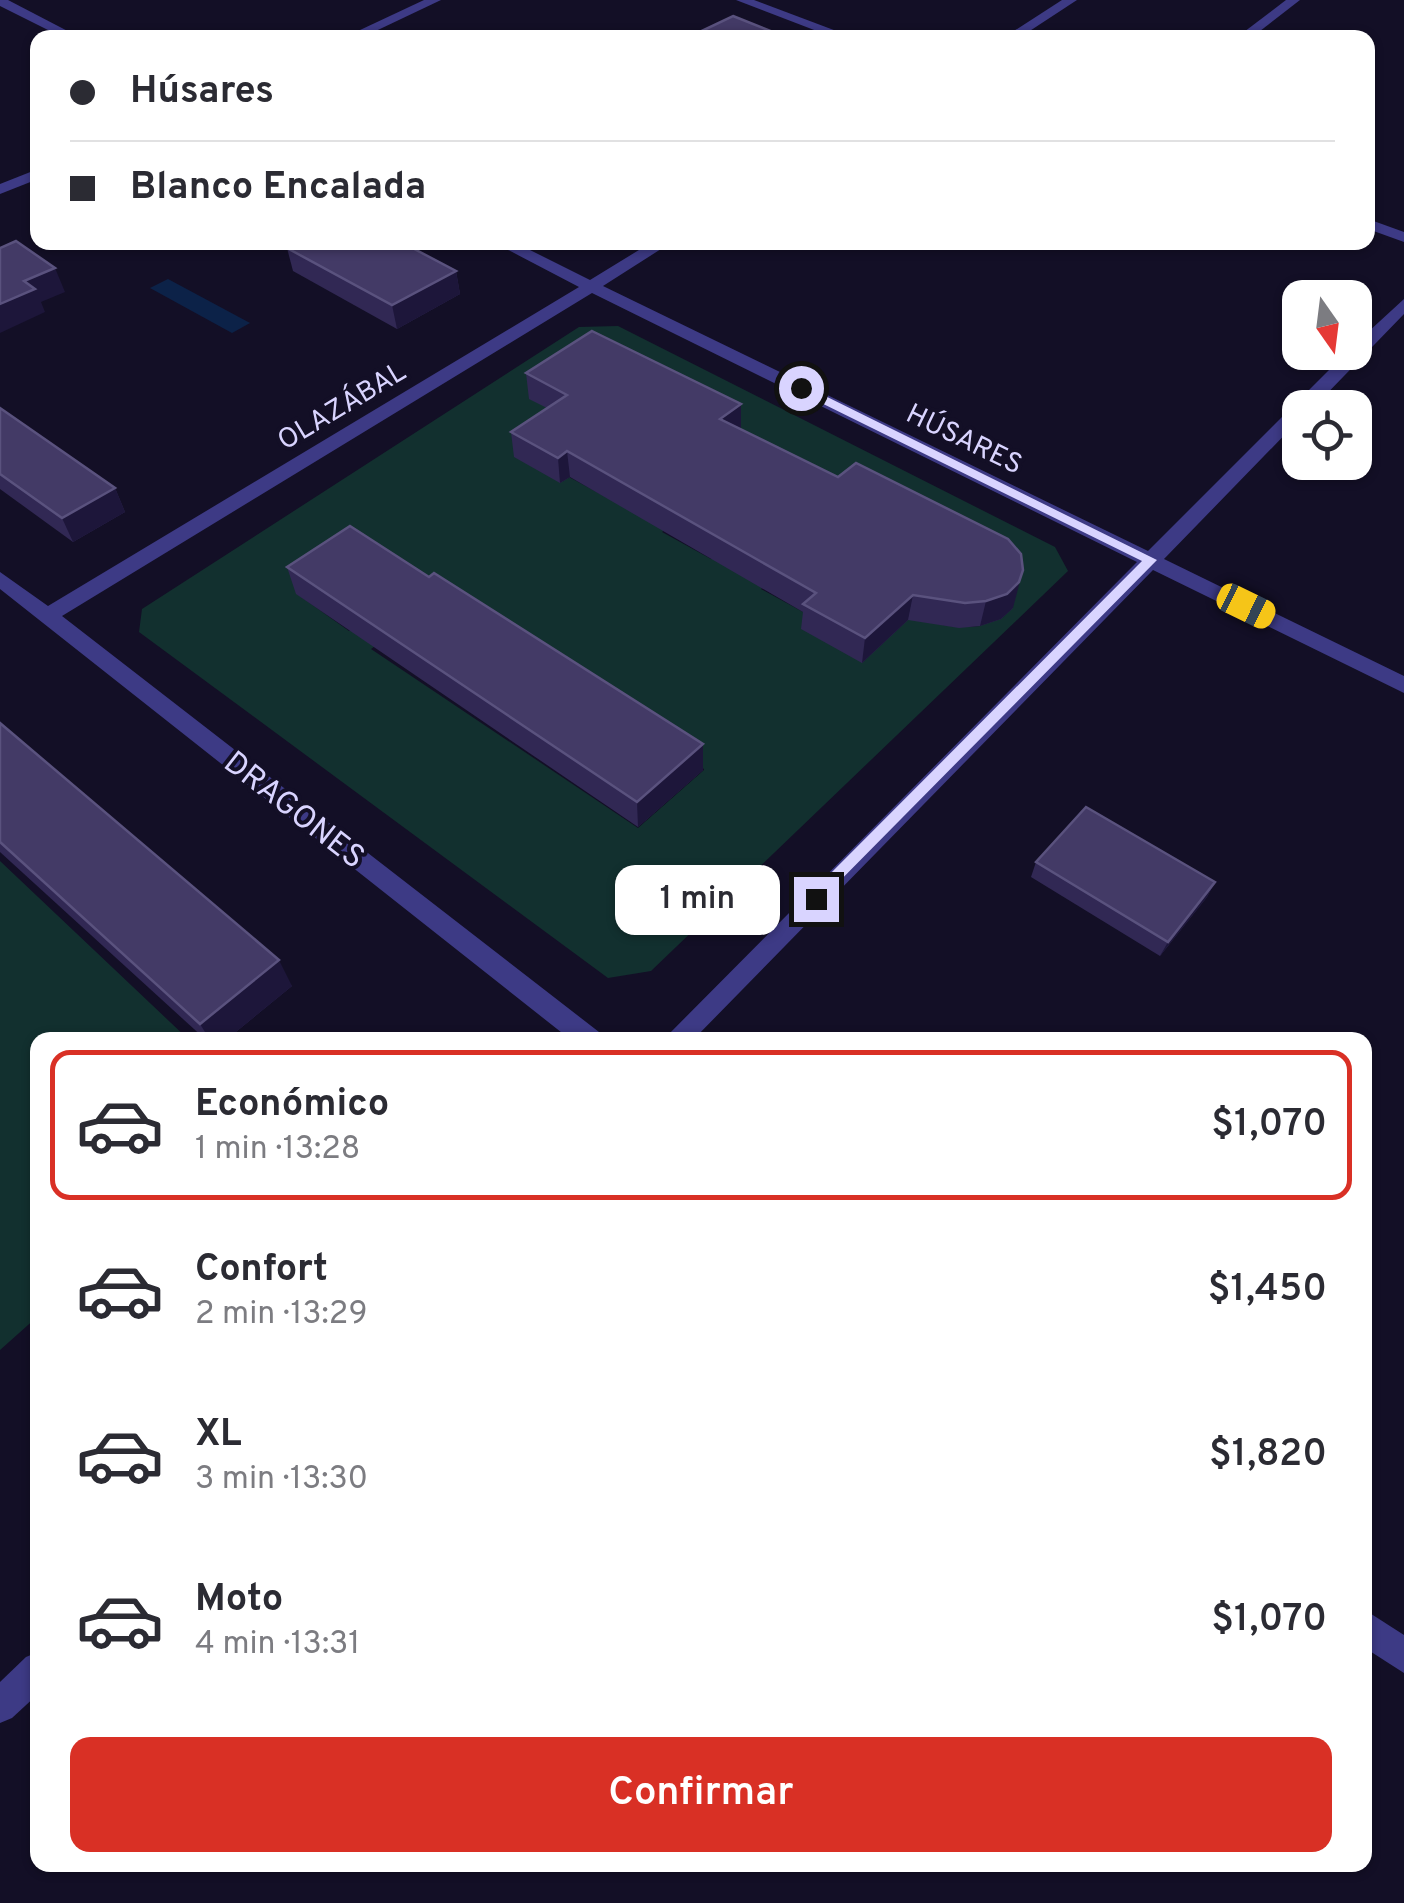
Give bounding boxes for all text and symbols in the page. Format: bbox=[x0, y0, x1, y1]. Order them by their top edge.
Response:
text: Húsares bbox=[130, 68, 274, 117]
text: Blanco Encalada bbox=[130, 164, 426, 213]
north arrow bbox=[1282, 280, 1372, 370]
map controls bbox=[1282, 280, 1372, 480]
street label: OLAZÁBAL bbox=[271, 353, 413, 460]
route start bbox=[779, 366, 824, 411]
button: locate bbox=[1282, 390, 1372, 480]
street label: HÚSARES bbox=[900, 395, 1029, 484]
car bbox=[1212, 579, 1280, 633]
street label: DRAGONES bbox=[215, 744, 372, 879]
callout: 1 min bbox=[616, 864, 781, 934]
route end bbox=[794, 877, 839, 922]
text: 1 min bbox=[660, 880, 735, 920]
icon: car bbox=[75, 1080, 165, 1170]
text: Económico bbox=[195, 1081, 389, 1130]
text: $1,070 bbox=[1211, 1101, 1327, 1150]
text: 1 min · 13:28 bbox=[195, 1130, 360, 1170]
icon: car bbox=[75, 1245, 165, 1335]
text: Confort bbox=[195, 1246, 328, 1295]
text: $1,450 bbox=[1208, 1266, 1327, 1315]
text: 2 min · 13:29 bbox=[195, 1295, 367, 1335]
icon: car bbox=[75, 1410, 165, 1500]
text: XL bbox=[195, 1411, 242, 1460]
text: $1,820 bbox=[1209, 1431, 1327, 1480]
text: 3 min · 13:30 bbox=[195, 1460, 368, 1500]
icon: car bbox=[75, 1575, 165, 1665]
text: Moto bbox=[195, 1576, 283, 1625]
text: $1,070 bbox=[1211, 1596, 1327, 1645]
text: 4 min · 13:31 bbox=[195, 1625, 360, 1665]
button: Confirmar bbox=[70, 1737, 1332, 1852]

